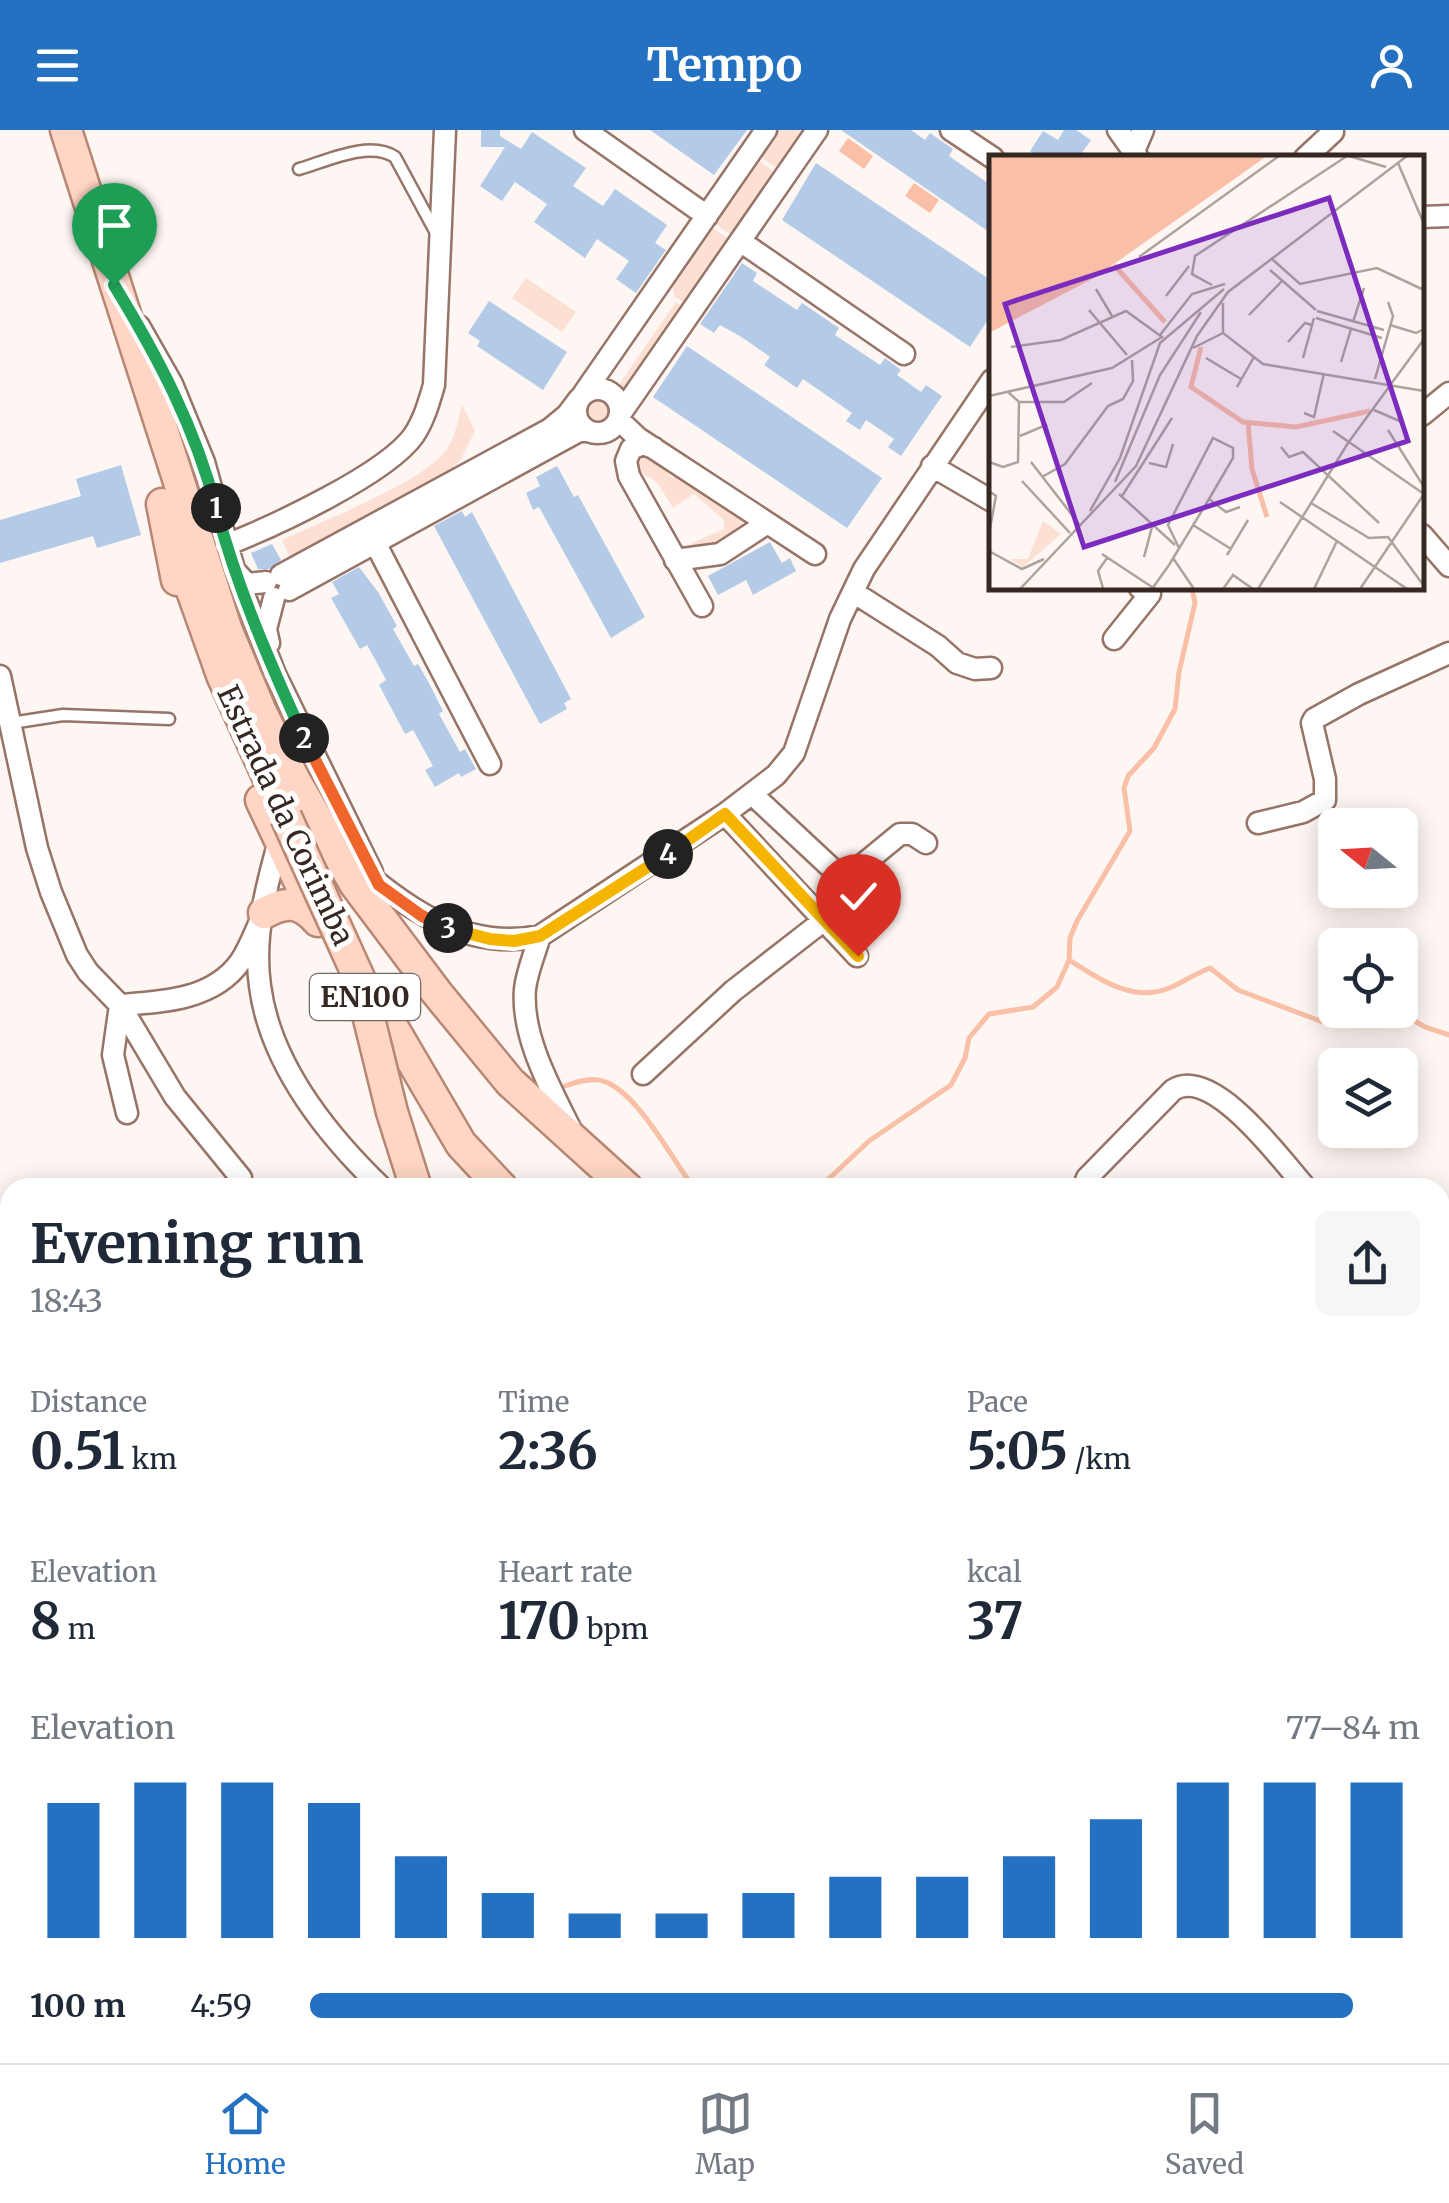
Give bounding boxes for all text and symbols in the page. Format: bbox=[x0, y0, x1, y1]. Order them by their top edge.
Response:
text: Tempo bbox=[647, 37, 802, 93]
icon: menu bbox=[30, 38, 85, 93]
icon: person bbox=[1364, 38, 1419, 93]
inset map bbox=[989, 155, 1424, 590]
pin bbox=[72, 183, 157, 286]
icon: arrive bbox=[87, 198, 142, 253]
pin: 1 bbox=[191, 483, 241, 533]
text: 1 bbox=[210, 490, 222, 526]
street label: Estrada da Corimba bbox=[209, 679, 363, 951]
pin: 2 bbox=[279, 713, 329, 763]
text: 2 bbox=[296, 720, 312, 756]
north arrow bbox=[1318, 808, 1418, 908]
map controls bbox=[1318, 808, 1418, 1148]
pin: 4 bbox=[643, 829, 693, 879]
text: 4 bbox=[659, 836, 677, 872]
pin bbox=[816, 854, 901, 957]
icon: check bbox=[831, 869, 886, 924]
pin: 3 bbox=[423, 903, 473, 953]
text: 3 bbox=[440, 910, 456, 946]
button: locate bbox=[1318, 928, 1418, 1028]
road number: EN100 bbox=[310, 974, 420, 1020]
button: layers bbox=[1318, 1048, 1418, 1148]
text: Evening run bbox=[30, 1209, 364, 1278]
button: share bbox=[1315, 1211, 1420, 1316]
text: 18:43 bbox=[30, 1281, 103, 1321]
text: Distance bbox=[30, 1384, 147, 1420]
text: Time bbox=[498, 1384, 569, 1420]
text: Pace bbox=[967, 1384, 1028, 1420]
text: 0.51 bbox=[30, 1420, 125, 1483]
text: 2:36 bbox=[498, 1420, 598, 1483]
text: 5:05 bbox=[967, 1420, 1068, 1483]
text: km bbox=[125, 1441, 177, 1477]
text: /km bbox=[1068, 1441, 1131, 1477]
text: Elevation bbox=[30, 1554, 157, 1590]
text: Heart rate bbox=[498, 1554, 632, 1590]
text: kcal bbox=[967, 1554, 1022, 1590]
text: 8 bbox=[30, 1590, 61, 1653]
text: 170 bbox=[498, 1590, 580, 1653]
text: 37 bbox=[967, 1590, 1023, 1653]
text: m bbox=[61, 1611, 96, 1647]
text: bpm bbox=[580, 1611, 649, 1647]
text: Elevation bbox=[30, 1708, 175, 1748]
text: 77–84 m bbox=[1286, 1708, 1420, 1748]
text: 100 m bbox=[30, 1986, 126, 2026]
text: 4:59 bbox=[190, 1986, 252, 2026]
tab: Home bbox=[205, 2086, 286, 2182]
tab: Map bbox=[695, 2086, 755, 2182]
tab: Saved bbox=[1165, 2086, 1244, 2182]

